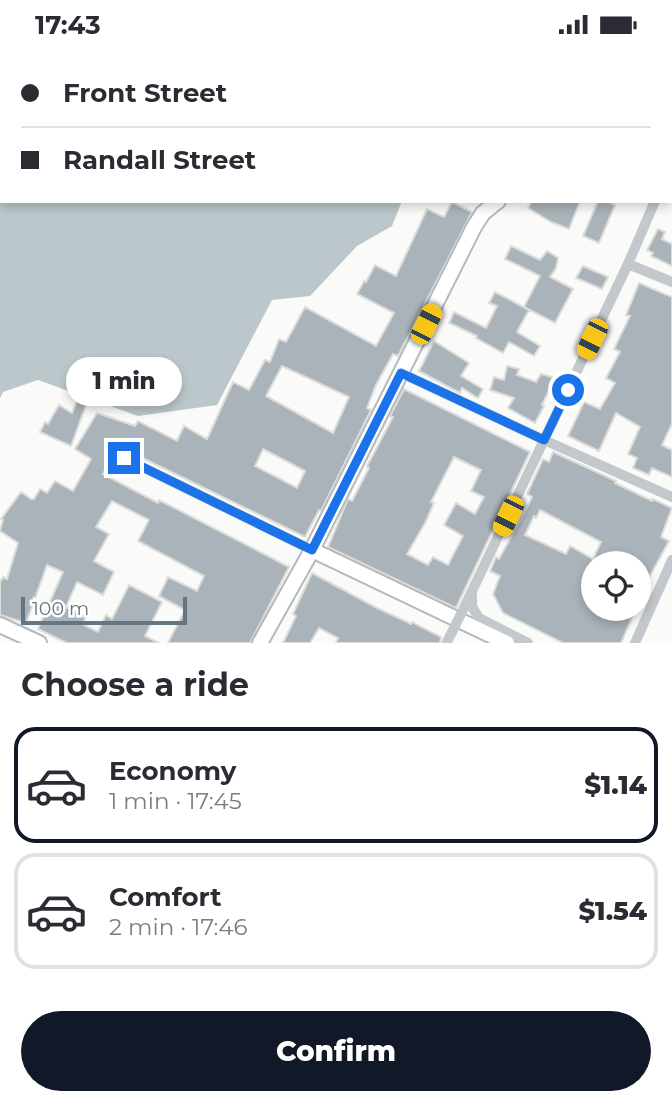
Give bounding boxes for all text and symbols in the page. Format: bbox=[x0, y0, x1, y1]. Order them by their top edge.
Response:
text: 17:43 bbox=[35, 9, 101, 41]
text: Front Street bbox=[63, 77, 227, 109]
text: Randall Street bbox=[63, 144, 256, 176]
car bbox=[408, 301, 445, 347]
car bbox=[574, 316, 611, 362]
callout: 1 min bbox=[66, 357, 182, 405]
text: 1 min bbox=[92, 367, 156, 395]
route start bbox=[552, 374, 584, 406]
route end bbox=[108, 442, 140, 474]
car bbox=[490, 493, 527, 539]
map controls bbox=[581, 551, 651, 621]
button: locate bbox=[581, 551, 651, 621]
scale bar bbox=[21, 594, 187, 626]
text: 100 m bbox=[32, 597, 89, 620]
text: Choose a ride bbox=[21, 665, 249, 704]
icon: car bbox=[25, 754, 88, 817]
text: Economy bbox=[109, 755, 236, 787]
text: $1.14 bbox=[584, 769, 647, 801]
text: 1 min · 17:45 bbox=[109, 787, 242, 815]
icon: car bbox=[25, 880, 88, 943]
text: Comfort bbox=[109, 881, 221, 913]
text: $1.54 bbox=[579, 895, 647, 927]
text: 2 min · 17:46 bbox=[109, 913, 248, 941]
button: Confirm bbox=[21, 1011, 651, 1091]

